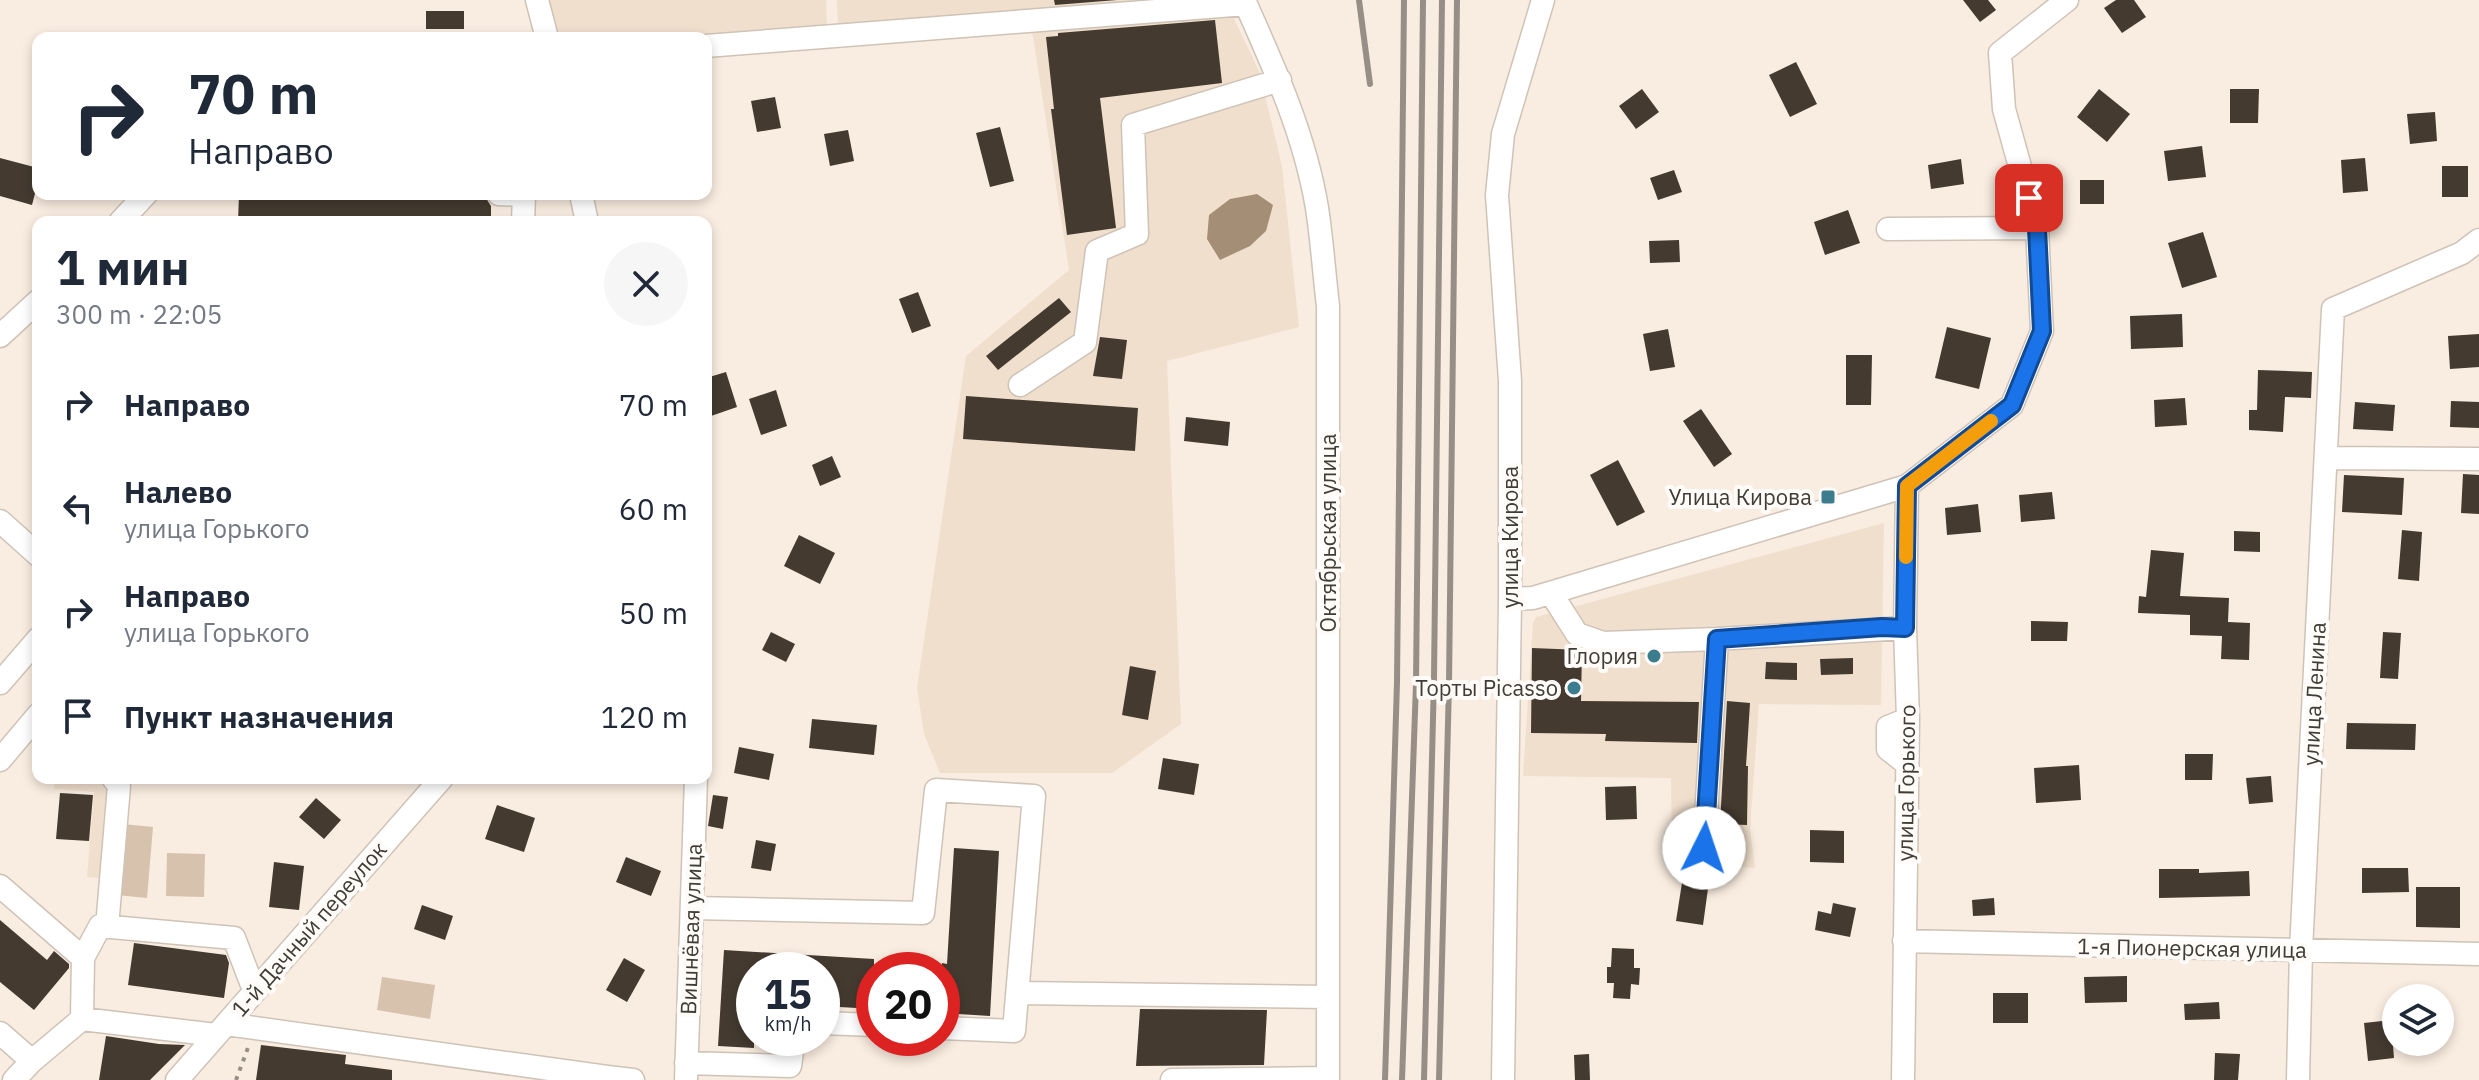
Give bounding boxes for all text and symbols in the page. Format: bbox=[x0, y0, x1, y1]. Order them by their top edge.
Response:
text: 70 m bbox=[188, 57, 318, 129]
icon: right bbox=[56, 64, 160, 168]
text: Направо bbox=[188, 127, 334, 174]
pin bbox=[1995, 164, 2063, 232]
icon: arrive bbox=[2007, 176, 2051, 220]
text: 1 мин bbox=[56, 236, 190, 298]
button: close bbox=[604, 242, 688, 326]
text: 300 m · 22:05 bbox=[56, 297, 222, 331]
icon: right bbox=[56, 382, 100, 426]
text: Направо bbox=[124, 385, 250, 424]
text: 70 m bbox=[619, 385, 688, 424]
street label: Октябрьская улица bbox=[1313, 433, 1342, 632]
street label: улица Кирова bbox=[1495, 466, 1524, 608]
text: Налево bbox=[124, 472, 232, 511]
place label: Улица Кирова bbox=[1668, 482, 1812, 511]
icon: left bbox=[56, 486, 100, 530]
marker: Улица Кирова bbox=[1819, 488, 1837, 506]
text: 60 m bbox=[619, 489, 688, 528]
text: улица Горького bbox=[124, 511, 310, 545]
text: Направо bbox=[124, 576, 250, 615]
icon: right bbox=[56, 590, 100, 634]
text: 50 m bbox=[619, 593, 688, 632]
text: улица Горького bbox=[124, 615, 310, 649]
street label: улица Ленина bbox=[2295, 621, 2332, 767]
place label: Глория bbox=[1566, 641, 1638, 670]
marker: Глория bbox=[1645, 647, 1663, 665]
place label: Торты Picasso bbox=[1415, 673, 1558, 702]
marker: Торты Picasso bbox=[1565, 679, 1583, 697]
icon: arrive bbox=[56, 694, 100, 738]
text: Пункт назначения bbox=[124, 697, 394, 736]
text: 120 m bbox=[601, 697, 688, 736]
street label: улица Горького bbox=[1890, 704, 1921, 862]
position arrow bbox=[1662, 806, 1746, 890]
street label: 1-й Дачный переулок bbox=[224, 835, 393, 1022]
street label: Вишнёвая улица bbox=[673, 842, 708, 1015]
street label: 1-я Пионерская улица bbox=[2077, 931, 2307, 964]
speed limit sign: 20 bbox=[856, 952, 960, 1056]
text: 15 bbox=[764, 968, 812, 1020]
map controls bbox=[2382, 984, 2454, 1056]
button: layers bbox=[2382, 984, 2454, 1056]
text: km/h bbox=[764, 1010, 812, 1037]

